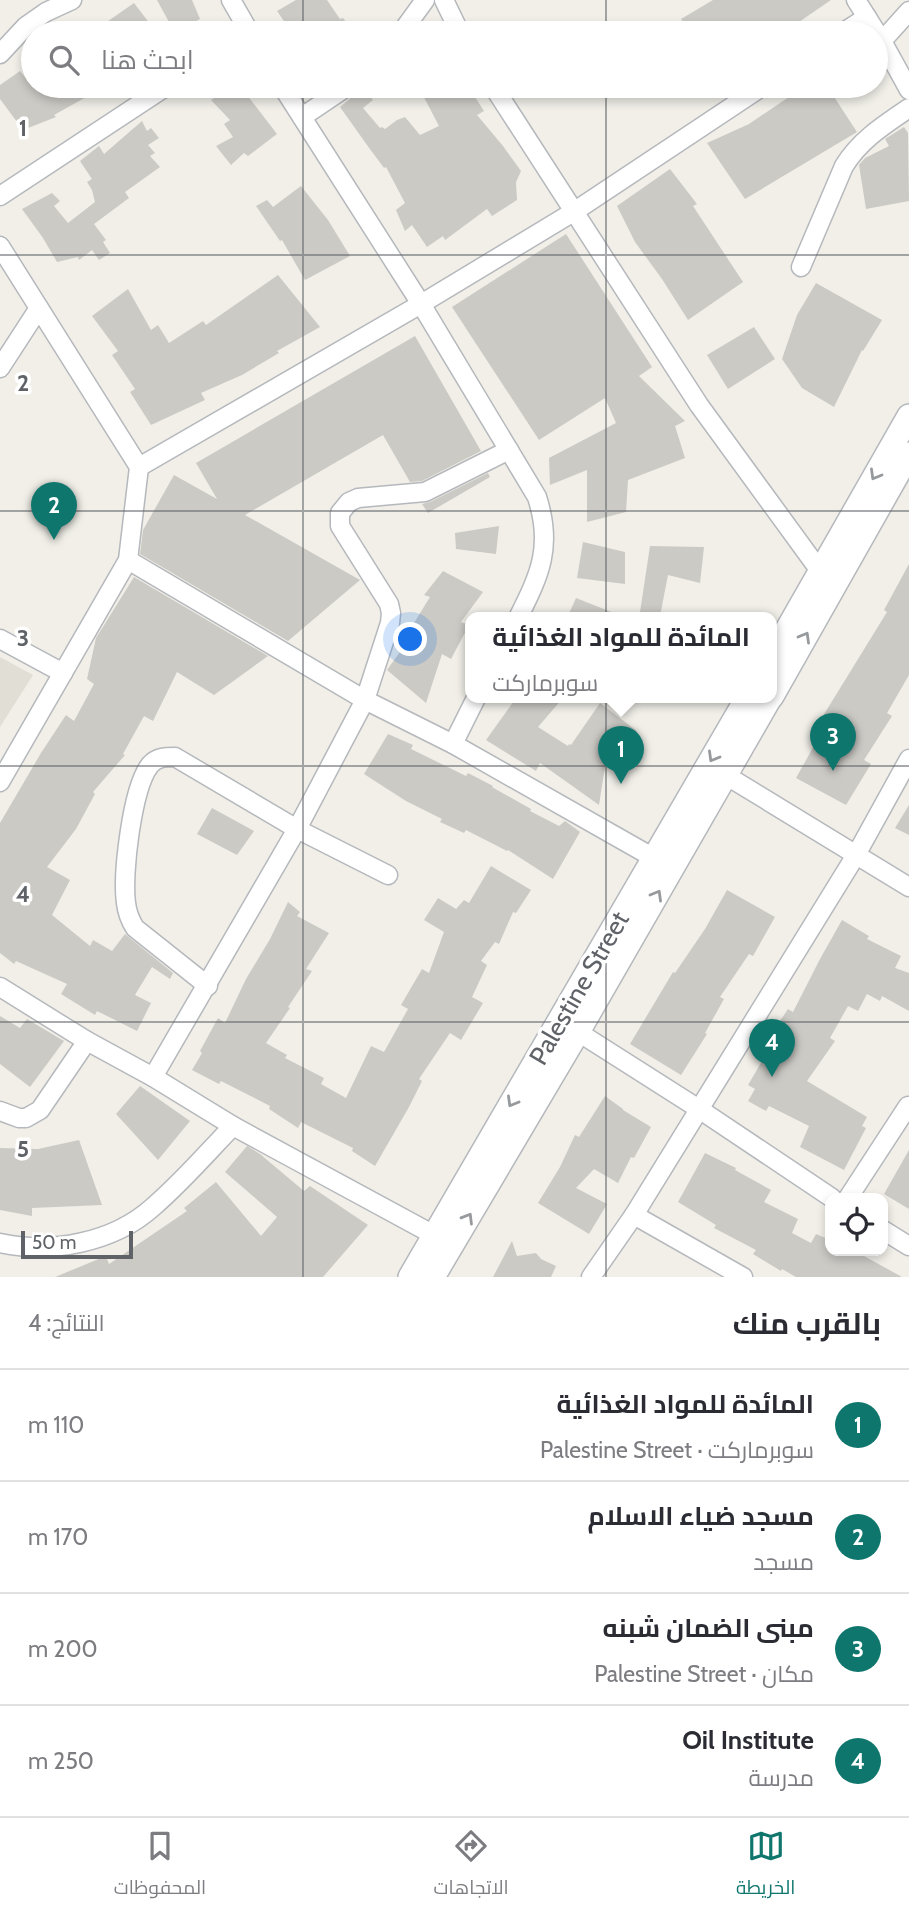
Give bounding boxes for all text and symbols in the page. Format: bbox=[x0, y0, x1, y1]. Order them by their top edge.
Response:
search box bbox=[21, 21, 888, 98]
icon: search bbox=[45, 41, 83, 79]
text: ابحث هنا bbox=[101, 44, 194, 76]
text: 1 bbox=[19, 114, 27, 142]
text: 2 bbox=[17, 369, 29, 397]
one-way arrow bbox=[870, 467, 883, 480]
pin: 2 bbox=[31, 482, 77, 540]
popup bbox=[465, 612, 777, 703]
text: المائدة للمواد الغذائية bbox=[492, 621, 750, 653]
your location bbox=[393, 622, 427, 656]
text: 3 bbox=[17, 624, 29, 652]
one-way arrow bbox=[797, 631, 810, 644]
text: سوبرماركت bbox=[492, 669, 598, 697]
pin: 3 bbox=[810, 713, 856, 771]
pin: 1 bbox=[598, 726, 644, 784]
one-way arrow bbox=[708, 750, 721, 763]
text: 4 bbox=[16, 880, 30, 908]
one-way arrow bbox=[649, 890, 662, 903]
street label: Palestine Street bbox=[522, 905, 636, 1070]
pin: 4 bbox=[749, 1019, 795, 1077]
one-way arrow bbox=[507, 1094, 520, 1107]
text: 5 bbox=[17, 1135, 29, 1163]
map controls bbox=[825, 1193, 888, 1256]
button: locate bbox=[825, 1193, 888, 1256]
one-way arrow bbox=[459, 1213, 472, 1226]
scale bar bbox=[21, 1228, 133, 1260]
text: 50 m bbox=[32, 1231, 76, 1254]
text: بالقرب منك bbox=[733, 1305, 881, 1342]
text: النتائج: 4 bbox=[28, 1309, 105, 1337]
text: المائدة للمواد الغذائية bbox=[556, 1388, 814, 1420]
text: 110 m bbox=[28, 1411, 84, 1439]
text: 1 bbox=[854, 1411, 862, 1439]
text: سوبرماركت · Palestine Street bbox=[540, 1436, 814, 1464]
text: مسجد ضياء الاسلام bbox=[588, 1500, 814, 1532]
text: 170 m bbox=[28, 1523, 88, 1551]
text: 2 bbox=[852, 1523, 864, 1551]
text: مسجد bbox=[753, 1548, 814, 1576]
text: مبنى الضمان شبنه bbox=[603, 1612, 814, 1644]
text: 200 m bbox=[28, 1635, 98, 1663]
text: 3 bbox=[852, 1635, 864, 1663]
text: مكان · Palestine Street bbox=[594, 1660, 814, 1688]
text: Oil Institute bbox=[682, 1724, 814, 1756]
text: 250 m bbox=[28, 1747, 94, 1775]
text: 4 bbox=[851, 1747, 865, 1775]
text: مدرسة bbox=[749, 1764, 814, 1792]
tab: المحفوظات bbox=[114, 1827, 206, 1905]
tab: الاتجاهات bbox=[433, 1827, 509, 1905]
tab: الخريطة bbox=[736, 1827, 795, 1905]

